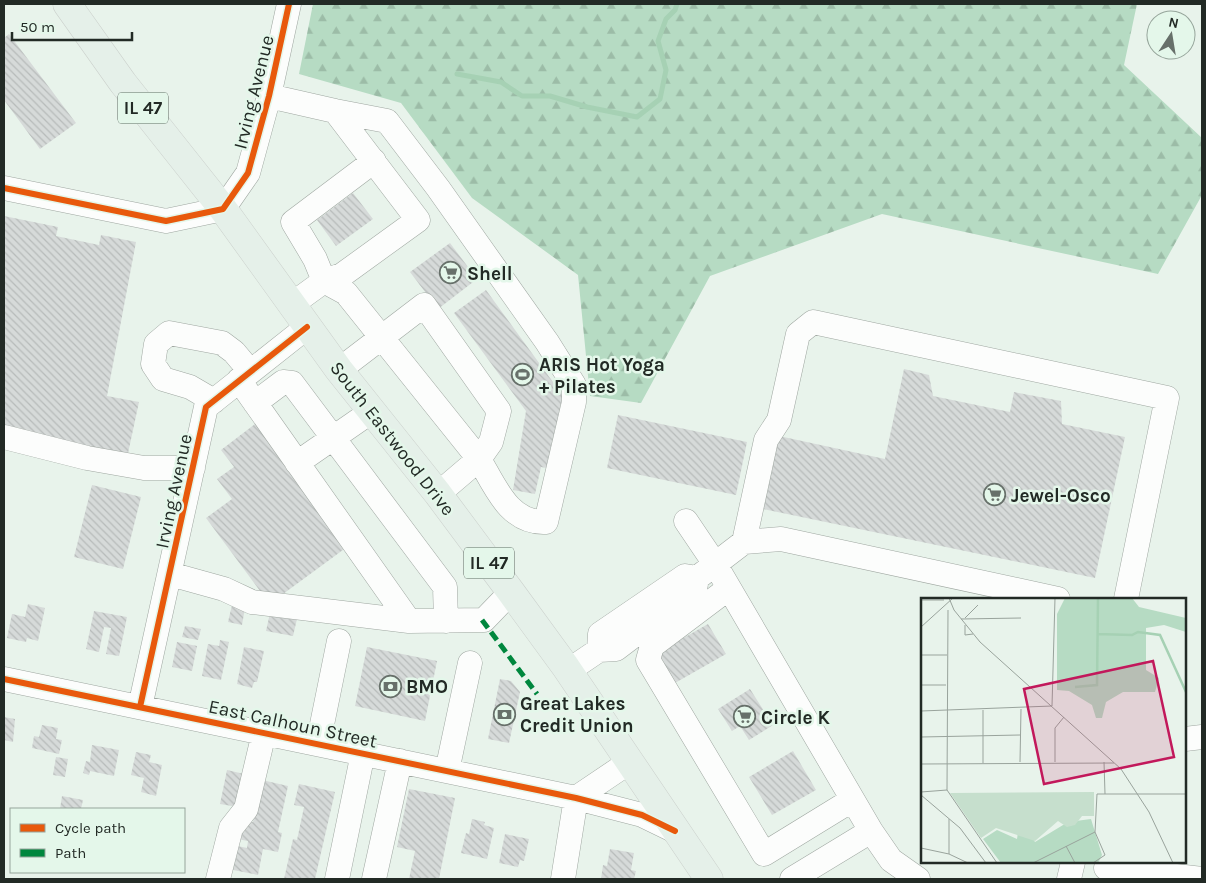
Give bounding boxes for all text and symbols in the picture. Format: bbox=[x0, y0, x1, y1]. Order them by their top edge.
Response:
scale bar bbox=[12, 10, 132, 42]
north arrow bbox=[1146, 10, 1196, 60]
text: N bbox=[1167, 13, 1180, 32]
text: 50 m bbox=[20, 18, 55, 36]
street label: Irving Avenue bbox=[229, 33, 279, 151]
road number: IL 47 bbox=[118, 92, 168, 124]
supermarket icon: Shell bbox=[439, 261, 463, 285]
place label: Shell bbox=[467, 263, 513, 285]
place label: ARIS Hot Yoga + Pilates bbox=[539, 354, 665, 398]
street label: South Eastwood Drive bbox=[325, 357, 459, 520]
sports icon: ARIS Hot Yoga + Pilates bbox=[511, 363, 535, 387]
street label: Irving Avenue bbox=[151, 432, 197, 551]
supermarket icon: Jewel-Osco bbox=[983, 483, 1007, 507]
place label: Jewel-Osco bbox=[1011, 485, 1111, 507]
road number: IL 47 bbox=[464, 548, 514, 578]
inset map bbox=[921, 598, 1186, 863]
bank icon: BMO bbox=[378, 674, 402, 698]
place label: BMO bbox=[406, 676, 448, 698]
place label: Great Lakes Credit Union bbox=[520, 693, 634, 737]
street label: East Calhoun Street bbox=[207, 695, 379, 753]
bank icon: Great Lakes Credit Union bbox=[492, 702, 516, 726]
supermarket icon: Circle K bbox=[733, 705, 757, 729]
place label: Circle K bbox=[761, 707, 830, 729]
legend bbox=[10, 808, 185, 873]
text: Cycle path bbox=[55, 819, 126, 837]
text: Path bbox=[55, 844, 86, 862]

